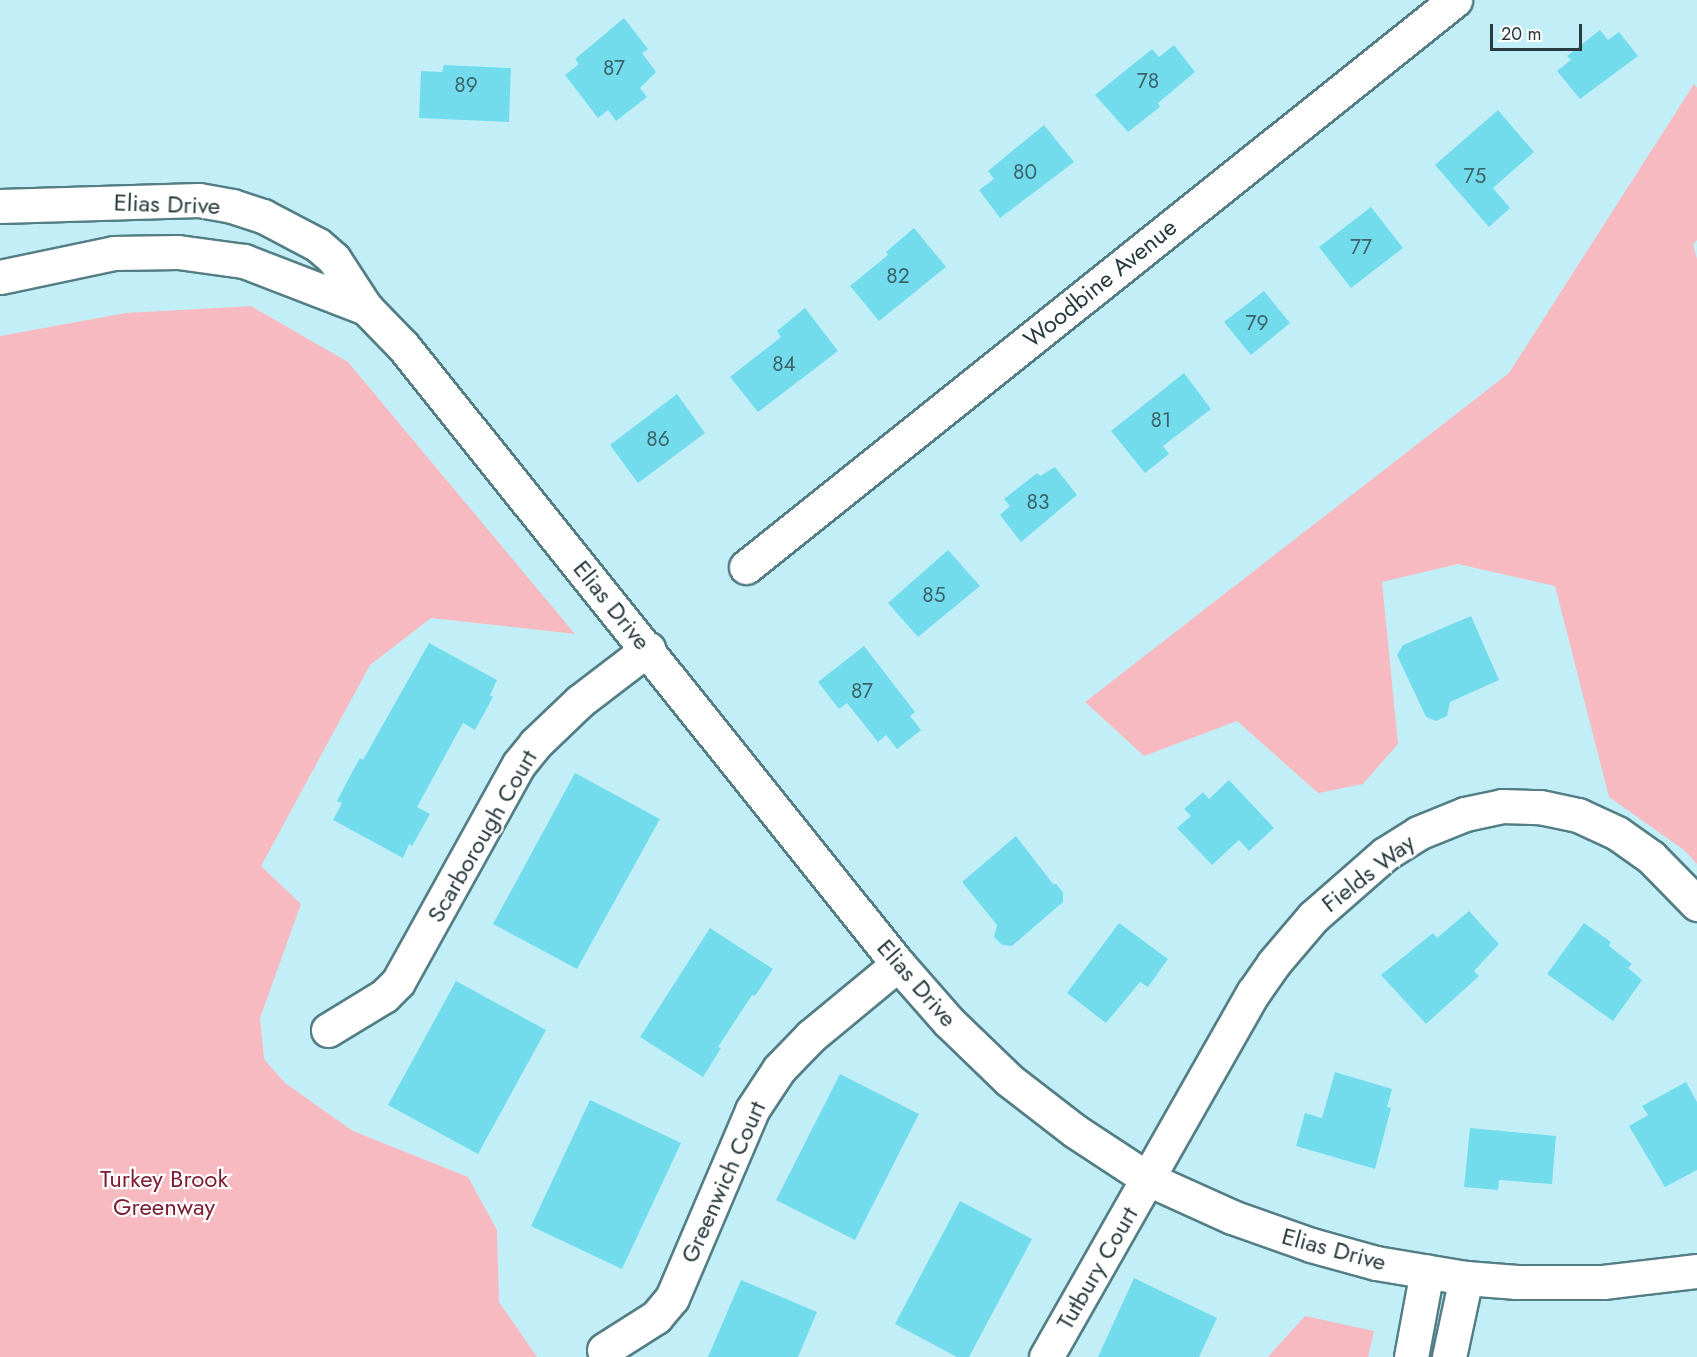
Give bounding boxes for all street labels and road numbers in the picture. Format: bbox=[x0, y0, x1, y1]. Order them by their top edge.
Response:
street label: Elias Drive bbox=[113, 188, 221, 220]
street label: Woodbine Avenue bbox=[1018, 212, 1182, 354]
street label: Elias Drive bbox=[567, 554, 657, 656]
street label: Scarborough Court bbox=[421, 745, 543, 927]
street label: Fields Way bbox=[1316, 828, 1420, 918]
street label: Elias Drive bbox=[871, 933, 963, 1033]
street label: Greenwich Court bbox=[675, 1097, 771, 1267]
street label: Tutbury Court bbox=[1050, 1202, 1144, 1334]
street label: Elias Drive bbox=[1279, 1221, 1389, 1277]

